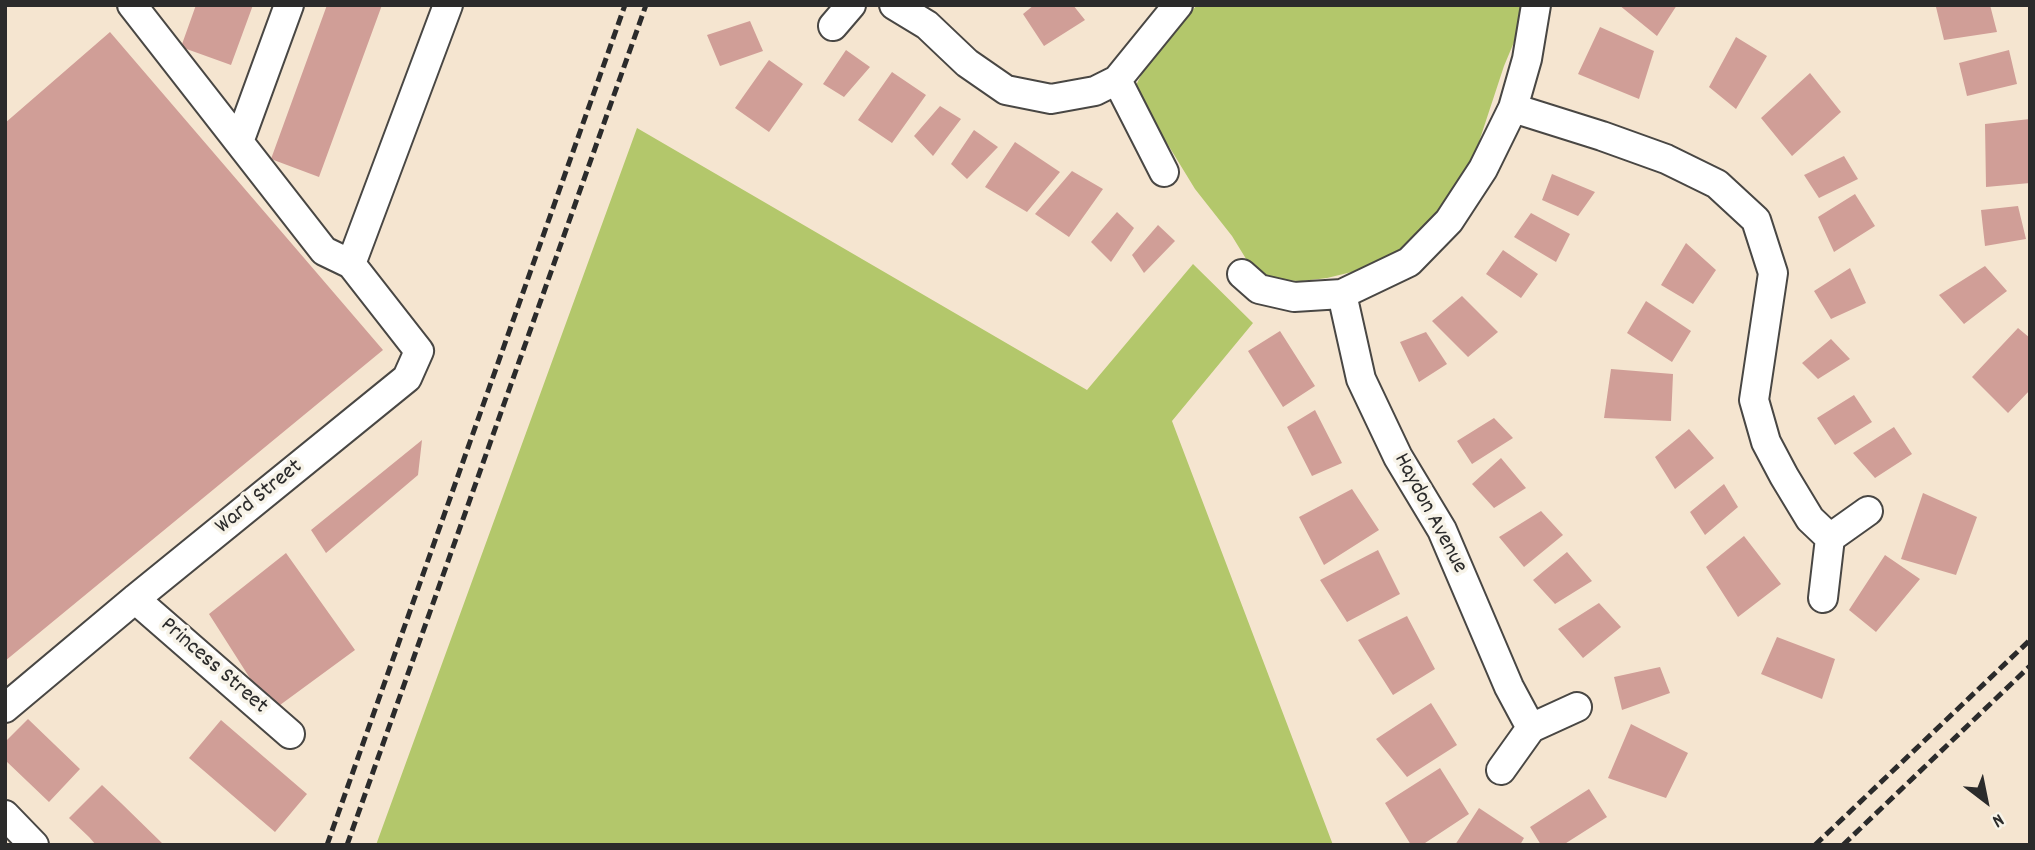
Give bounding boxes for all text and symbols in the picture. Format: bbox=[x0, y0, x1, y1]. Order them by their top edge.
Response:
street label: Haydon Avenue bbox=[1386, 449, 1472, 579]
street label: Ward Street bbox=[211, 454, 309, 542]
street label: Princess Street bbox=[153, 613, 273, 721]
north arrow bbox=[1951, 766, 2021, 836]
text: N bbox=[1986, 805, 2009, 833]

